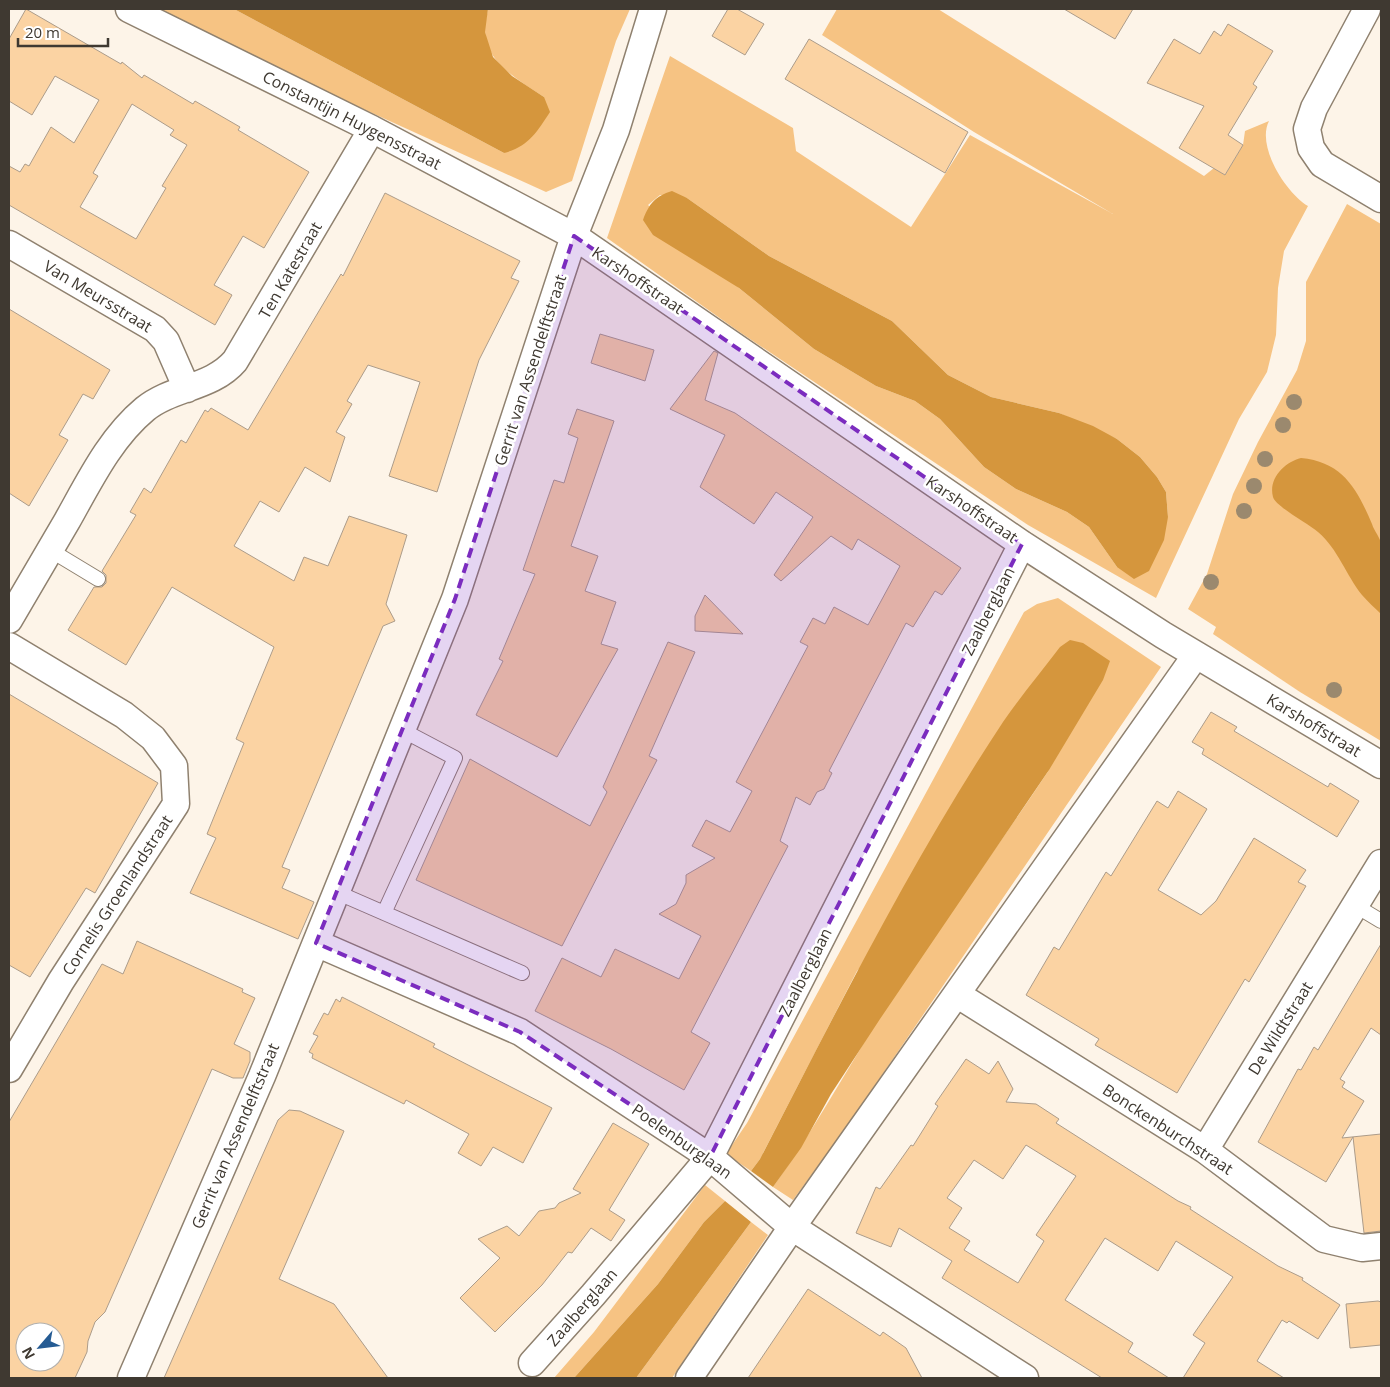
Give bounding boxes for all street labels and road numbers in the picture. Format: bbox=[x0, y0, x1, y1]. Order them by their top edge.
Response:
street label: Constantijn Huygensstraat bbox=[259, 65, 445, 175]
street label: Ten Katestraat bbox=[253, 217, 327, 322]
street label: Karshoffstraat bbox=[588, 241, 689, 319]
street label: Van Meursstraat bbox=[40, 255, 157, 337]
street label: Gerrit van Assendelftstraat bbox=[489, 271, 571, 468]
street label: Karshoffstraat bbox=[922, 470, 1023, 548]
street label: Zaalberglaan bbox=[956, 563, 1020, 659]
street label: Karshoffstraat bbox=[1263, 688, 1366, 762]
street label: Cornelis Groenlandstraat bbox=[57, 810, 177, 980]
street label: Zaalberglaan bbox=[773, 924, 837, 1020]
street label: De Wildtstraat bbox=[1242, 977, 1318, 1079]
street label: Gerrit van Assendelftstraat bbox=[186, 1039, 284, 1232]
street label: Bonckenburchstraat bbox=[1098, 1078, 1238, 1180]
street label: Poelenburglaan bbox=[628, 1098, 736, 1184]
street label: Zaalberglaan bbox=[542, 1263, 622, 1351]

